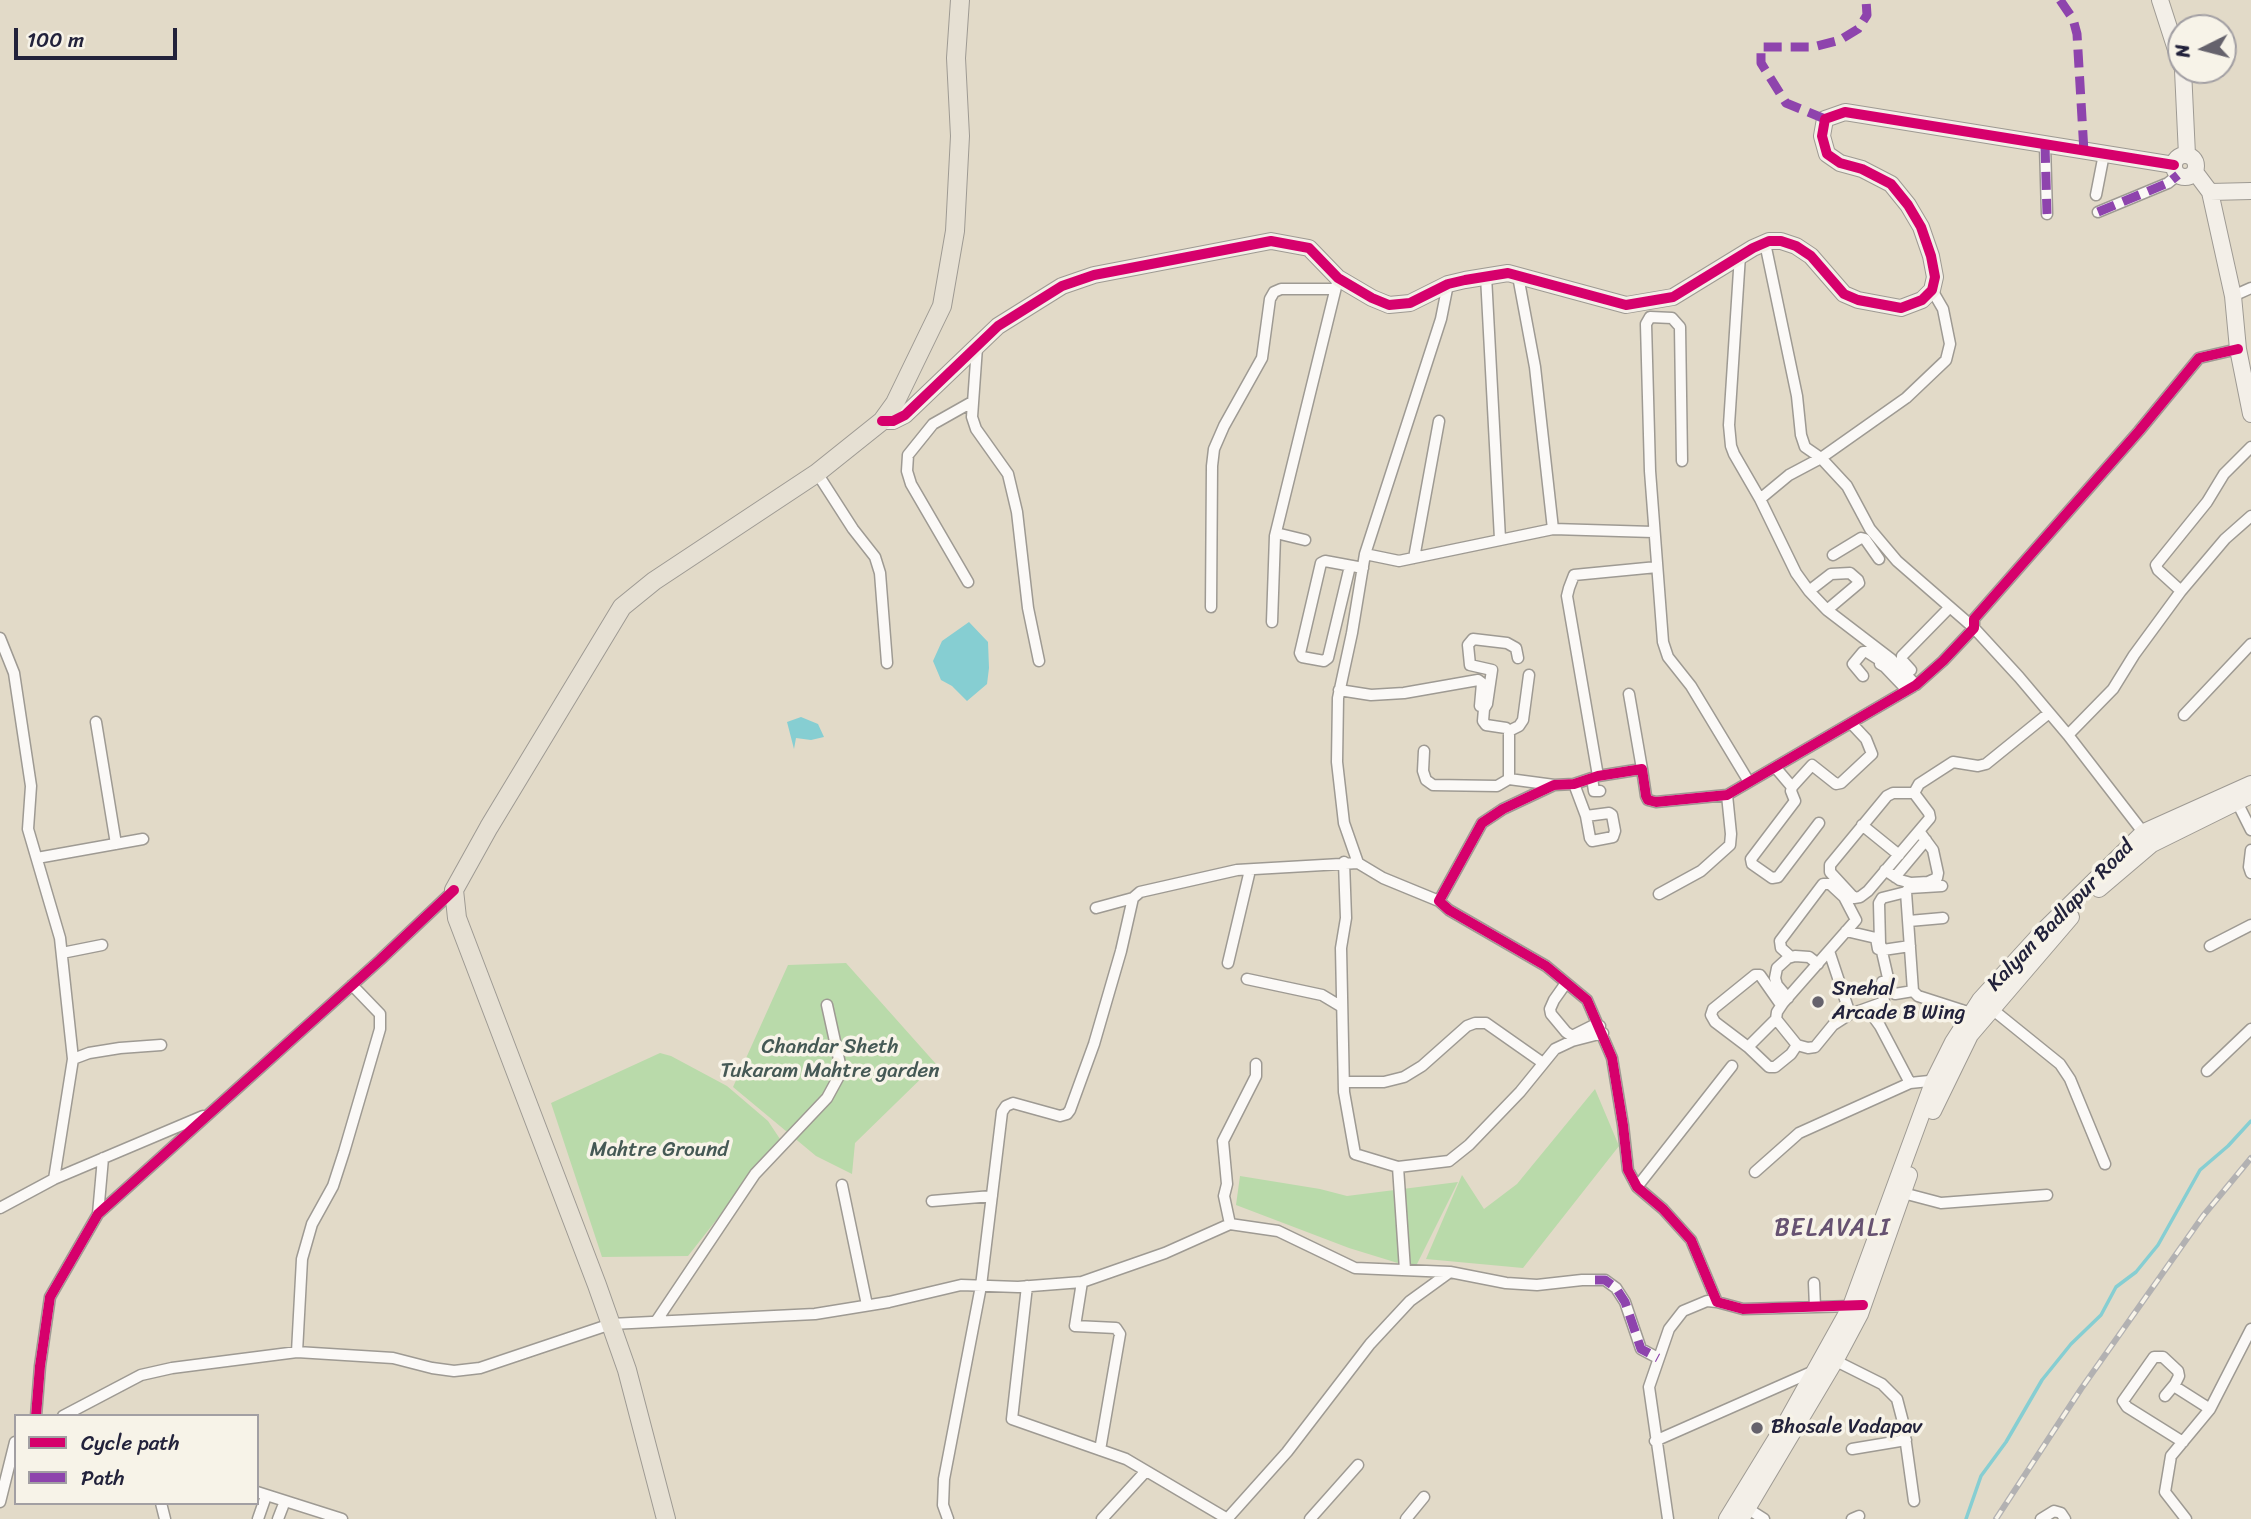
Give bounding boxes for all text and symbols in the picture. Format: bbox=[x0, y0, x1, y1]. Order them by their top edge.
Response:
scale bar bbox=[18, 14, 180, 58]
north arrow bbox=[2167, 14, 2237, 84]
text: 100 m bbox=[27, 21, 84, 59]
text: N bbox=[2166, 43, 2200, 59]
street label: Kalyan Badlapur Road bbox=[1982, 835, 2140, 997]
place label: Snehal Arcade B Wing bbox=[1832, 977, 1965, 1027]
marker: Snehal Arcade B Wing bbox=[1810, 994, 1826, 1010]
park label: Chandar Sheth Tukaram Mahtre garden bbox=[720, 1035, 940, 1085]
park label: Mahtre Ground bbox=[590, 1138, 728, 1164]
district label: BELAVALI bbox=[1774, 1215, 1892, 1243]
legend bbox=[14, 1414, 259, 1505]
place label: Bhosale Vadapav bbox=[1771, 1415, 1922, 1441]
marker: Bhosale Vadapav bbox=[1749, 1420, 1765, 1436]
text: Cycle path bbox=[81, 1424, 180, 1462]
text: Path bbox=[81, 1459, 124, 1497]

